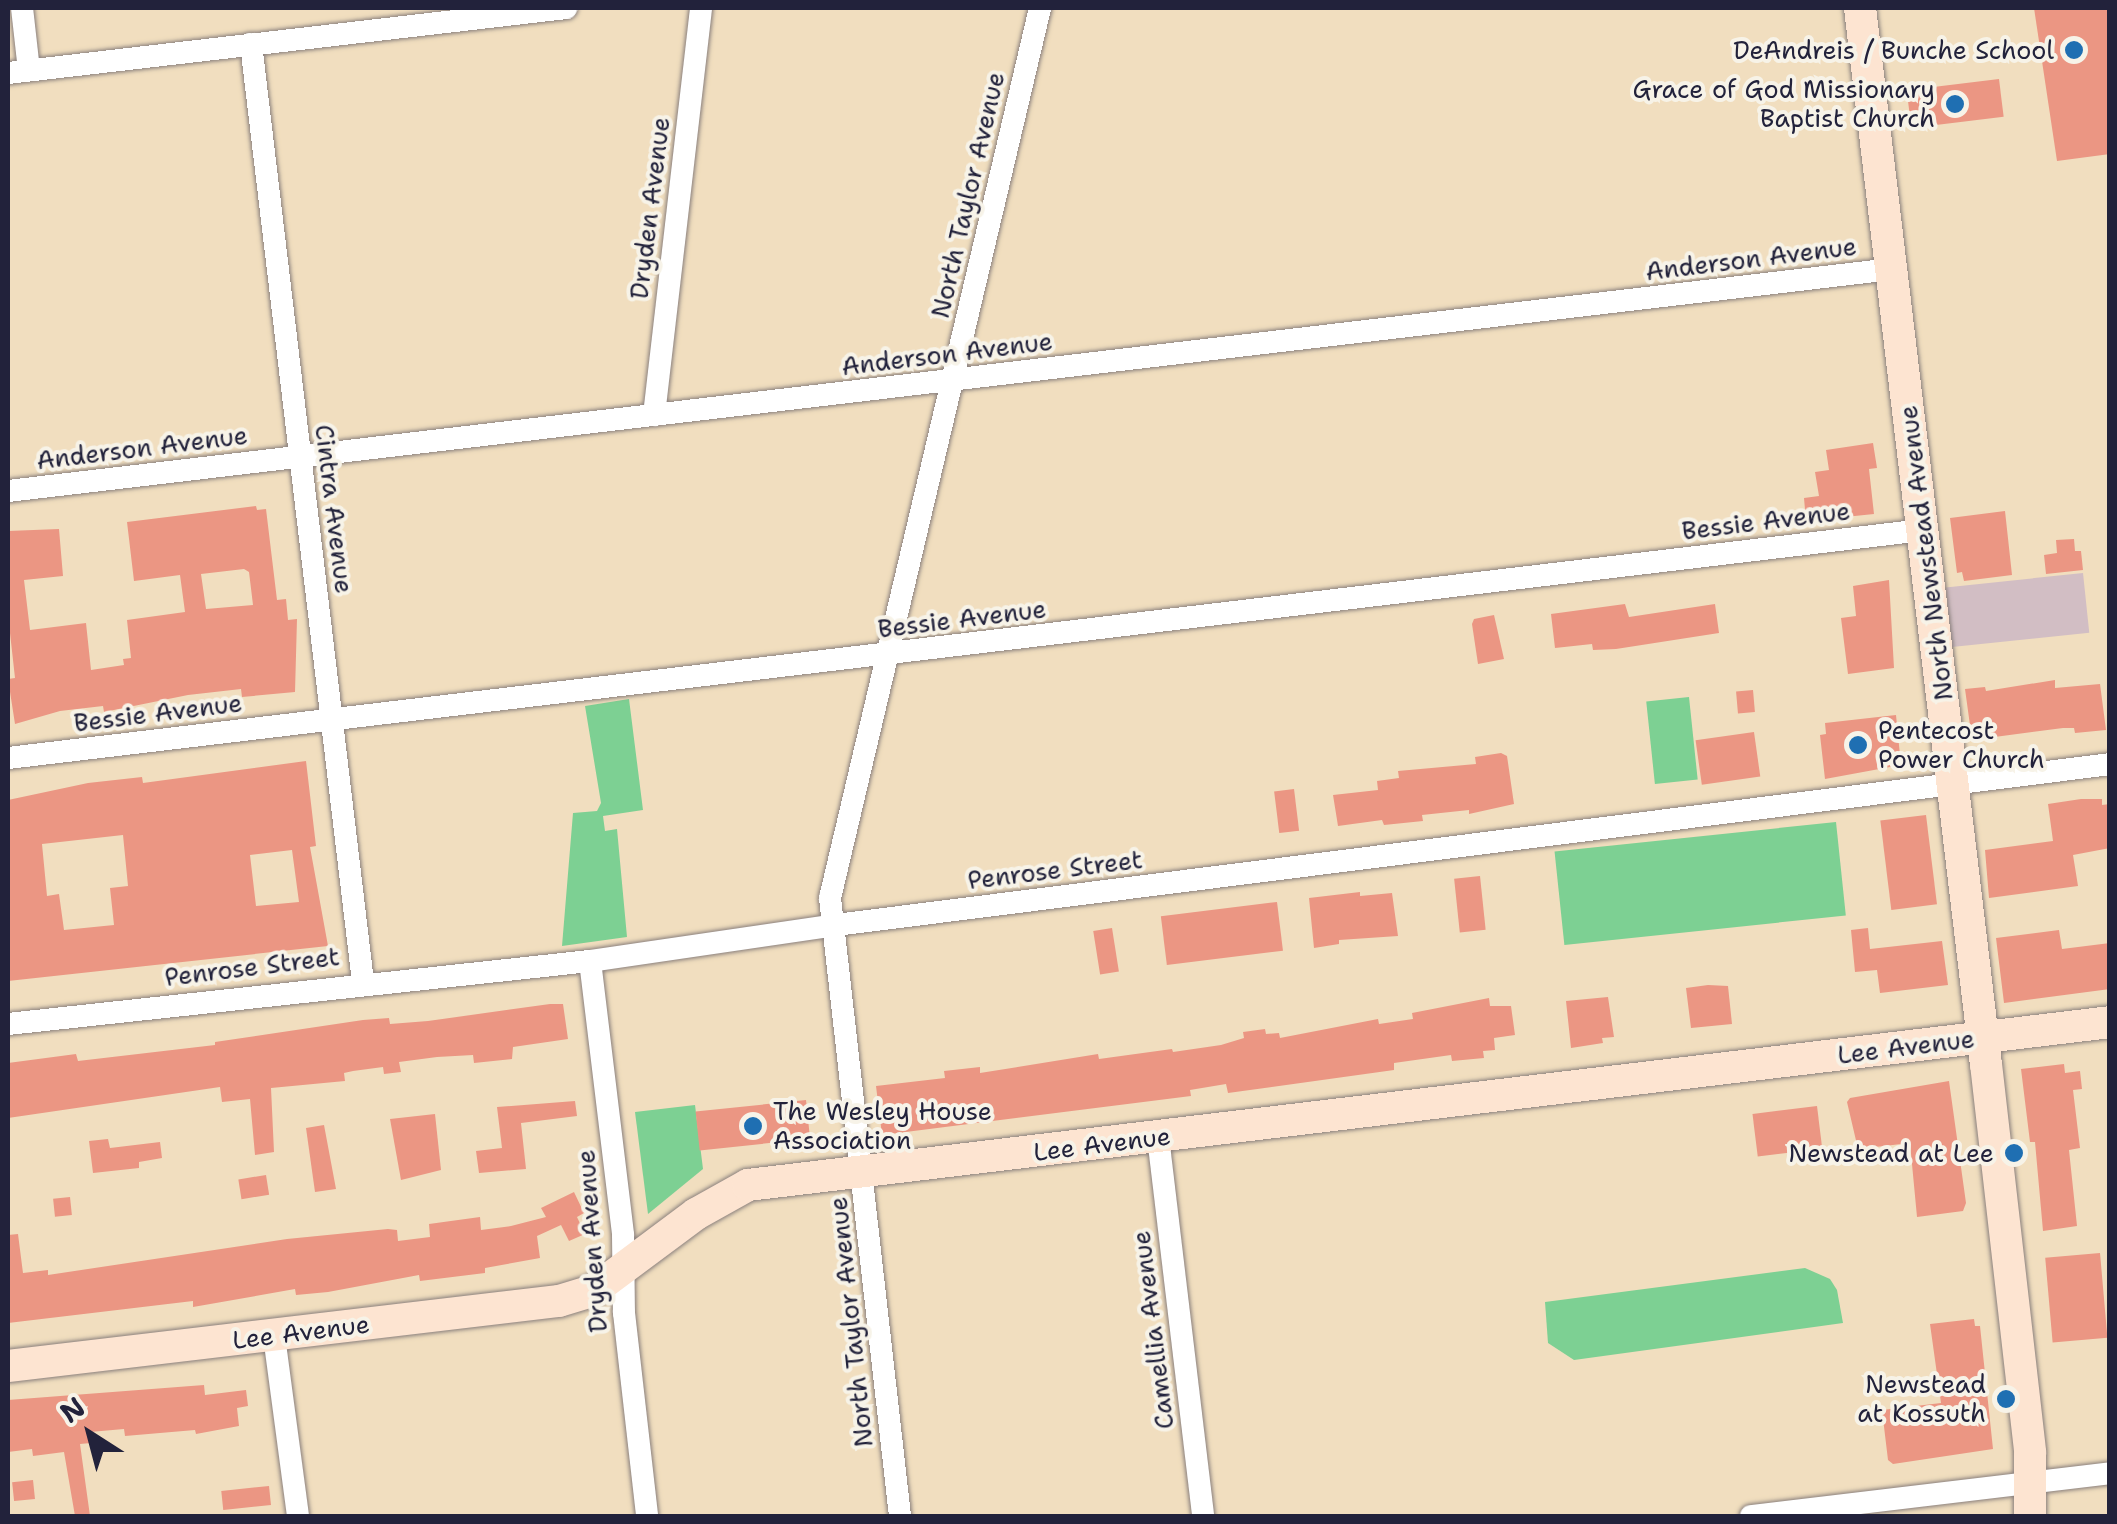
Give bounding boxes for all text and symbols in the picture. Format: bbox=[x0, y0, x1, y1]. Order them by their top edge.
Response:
place label: DeAndreis / Bunche School bbox=[1733, 35, 2054, 65]
marker: DeAndreis / Bunche School bbox=[2063, 39, 2085, 61]
street label: North Taylor Avenue bbox=[925, 69, 1011, 321]
place label: Grace of God Missionary Baptist Church bbox=[1633, 75, 1935, 134]
marker: Grace of God Missionary Baptist Church bbox=[1944, 93, 1966, 115]
street label: Dryden Avenue bbox=[624, 115, 676, 301]
street label: Anderson Avenue bbox=[1644, 231, 1858, 287]
street label: Anderson Avenue bbox=[840, 326, 1054, 382]
street label: North Newstead Avenue bbox=[1893, 404, 1959, 702]
street label: Anderson Avenue bbox=[35, 420, 249, 476]
street label: Cintra Avenue bbox=[309, 423, 359, 595]
street label: Bessie Avenue bbox=[1680, 496, 1852, 546]
street label: Bessie Avenue bbox=[876, 594, 1048, 644]
street label: Bessie Avenue bbox=[72, 688, 244, 738]
place label: Pentecost Power Church bbox=[1878, 716, 2045, 775]
marker: Pentecost Power Church bbox=[1847, 734, 1869, 756]
street label: Penrose Street bbox=[966, 844, 1144, 896]
street label: Penrose Street bbox=[163, 941, 341, 993]
street label: Lee Avenue bbox=[1836, 1024, 1976, 1070]
place label: The Wesley House Association bbox=[773, 1097, 992, 1156]
marker: The Wesley House Association bbox=[742, 1115, 764, 1137]
street label: Lee Avenue bbox=[1032, 1121, 1172, 1167]
place label: Newstead at Lee bbox=[1788, 1138, 1994, 1168]
marker: Newstead at Lee bbox=[2003, 1142, 2025, 1164]
street label: Dryden Avenue bbox=[571, 1149, 613, 1333]
street label: North Taylor Avenue bbox=[823, 1195, 879, 1449]
street label: Camellia Avenue bbox=[1126, 1229, 1180, 1431]
street label: Lee Avenue bbox=[231, 1309, 371, 1355]
place label: Newstead at Kossuth bbox=[1857, 1370, 1986, 1429]
north arrow bbox=[40, 1384, 140, 1484]
text: N bbox=[52, 1388, 93, 1432]
marker: Newstead at Kossuth bbox=[1995, 1388, 2017, 1410]

